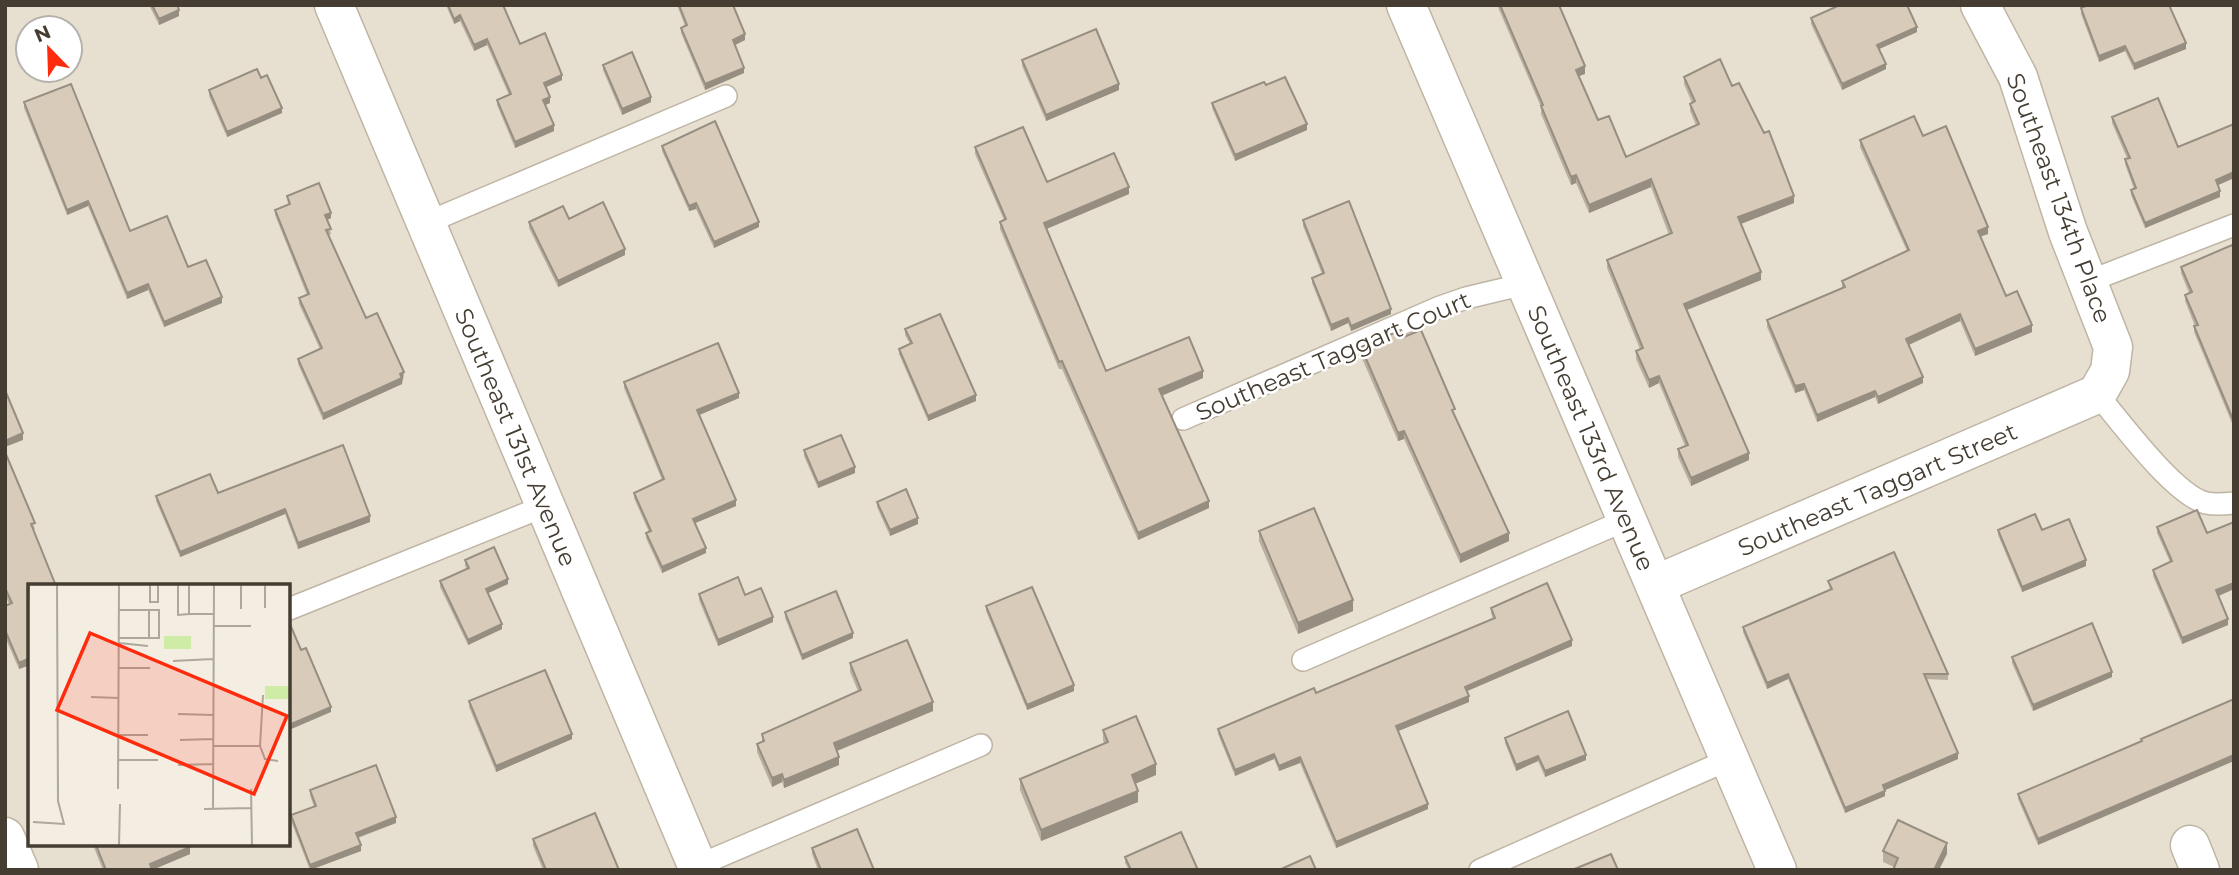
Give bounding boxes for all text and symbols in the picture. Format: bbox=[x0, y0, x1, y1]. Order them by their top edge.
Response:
north arrow bbox=[14, 14, 84, 84]
text: N bbox=[31, 20, 54, 47]
street label: Southeast 134th Place bbox=[2000, 69, 2118, 327]
street label: Southeast Taggart Court bbox=[1191, 285, 1475, 427]
street label: Southeast 133rd Avenue bbox=[1522, 301, 1661, 575]
street label: Southeast 131st Avenue bbox=[449, 304, 584, 570]
street label: Southeast Taggart Street bbox=[1733, 416, 2021, 562]
inset map bbox=[28, 584, 290, 847]

